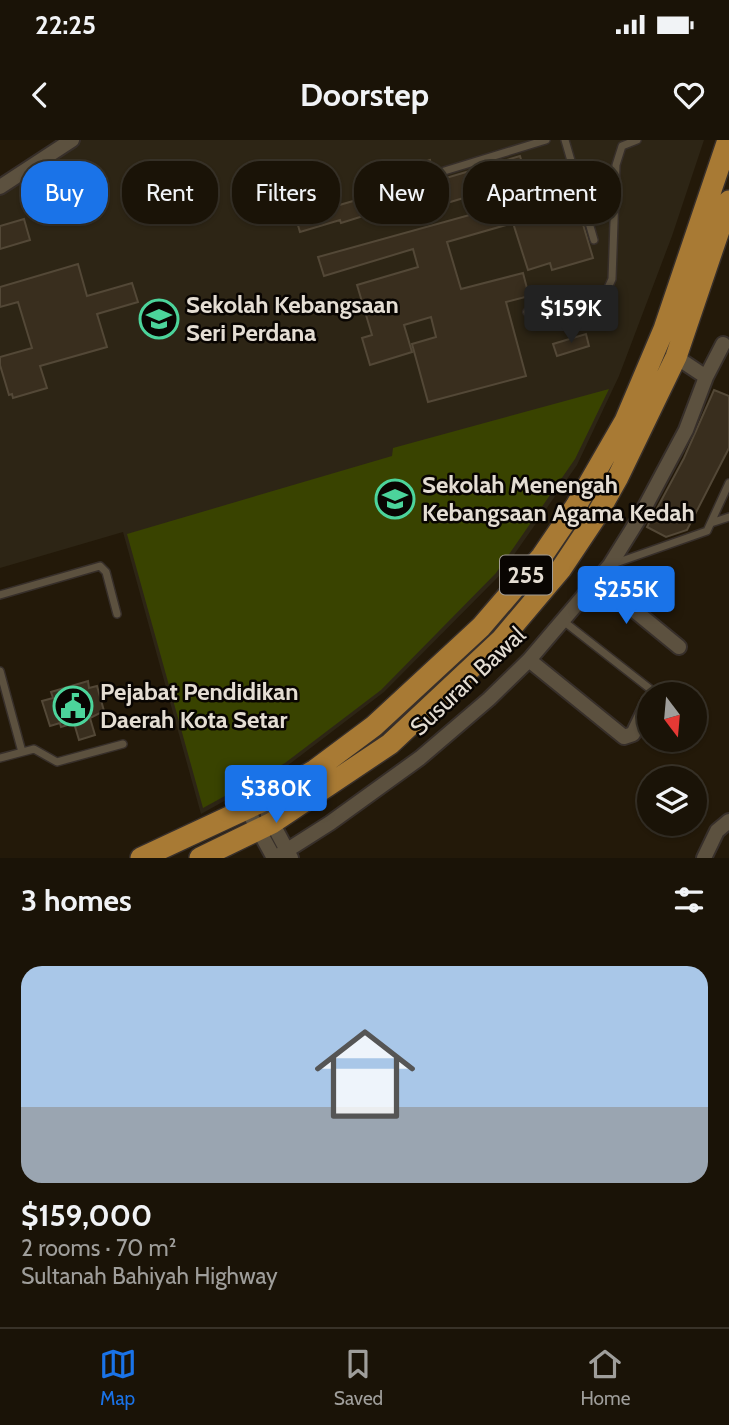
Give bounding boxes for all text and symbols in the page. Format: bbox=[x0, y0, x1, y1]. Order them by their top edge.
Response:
text: 22:25 bbox=[35, 9, 96, 41]
text: Doorstep bbox=[300, 75, 429, 114]
icon: back bbox=[21, 76, 59, 114]
icon: heart bbox=[670, 76, 708, 114]
chip: Buy bbox=[21, 161, 108, 224]
chip: Rent bbox=[122, 161, 218, 224]
chip: Filters bbox=[232, 161, 340, 224]
chip: New bbox=[354, 161, 449, 224]
chip: Apartment bbox=[463, 161, 621, 224]
pin: $159K bbox=[522, 286, 620, 345]
place label: Sekolah Kebangsaan Seri Perdana bbox=[186, 290, 399, 347]
text: $159K bbox=[540, 294, 602, 322]
school or university icon: Sekolah Kebangsaan Seri Perdana bbox=[138, 298, 180, 340]
place label: Sekolah Menengah Kebangsaan Agama Kedah bbox=[422, 470, 695, 527]
school or university icon: Sekolah Menengah Kebangsaan Agama Kedah bbox=[374, 478, 416, 520]
road number: 255 bbox=[500, 556, 552, 594]
pin: $255K bbox=[577, 566, 675, 626]
text: $255K bbox=[594, 575, 658, 603]
street label: Susuran Bawal bbox=[404, 620, 531, 741]
place label: Pejabat Pendidikan Daerah Kota Setar bbox=[100, 677, 298, 734]
north arrow bbox=[637, 682, 707, 752]
map controls bbox=[637, 682, 707, 836]
public building icon: Pejabat Pendidikan Daerah Kota Setar bbox=[52, 685, 94, 727]
pin: $380K bbox=[227, 766, 325, 825]
button: layers bbox=[637, 766, 707, 836]
text: $380K bbox=[241, 774, 311, 802]
icon: filters bbox=[670, 881, 708, 919]
text: 3 homes bbox=[21, 882, 132, 919]
icon: home bbox=[302, 1011, 428, 1137]
text: $159,000 bbox=[21, 1197, 152, 1234]
text: 2 rooms · 70 m² bbox=[21, 1234, 176, 1262]
text: Sultanah Bahiyah Highway bbox=[21, 1262, 278, 1290]
tab: Map bbox=[99, 1345, 137, 1410]
tab: Saved bbox=[334, 1345, 383, 1410]
tab: Home bbox=[580, 1345, 630, 1410]

